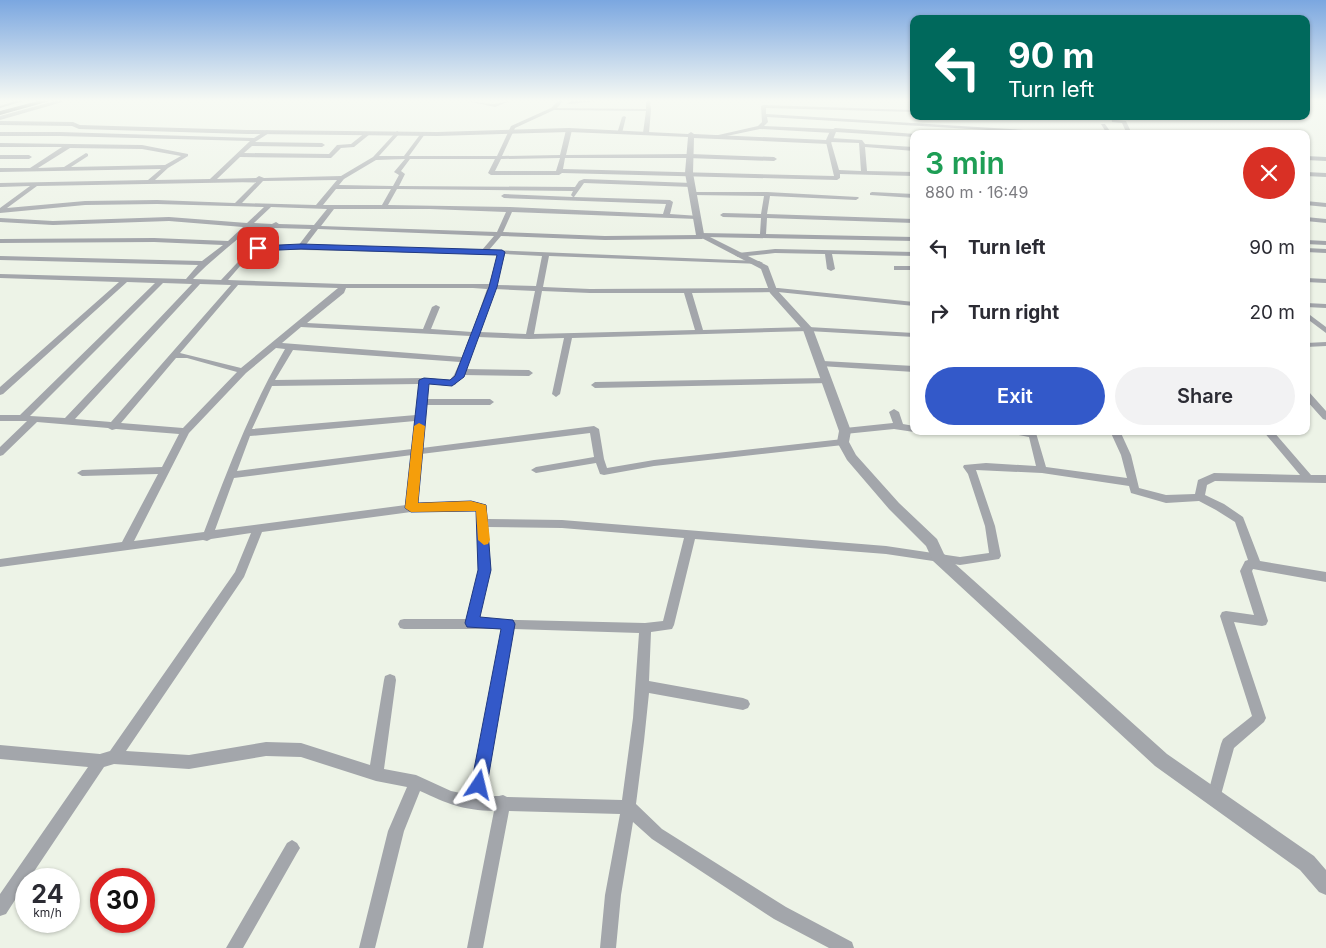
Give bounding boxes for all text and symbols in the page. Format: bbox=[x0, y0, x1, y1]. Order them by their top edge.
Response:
text: 90 m bbox=[1008, 34, 1095, 76]
icon: left bbox=[925, 35, 990, 100]
text: Turn left bbox=[1008, 76, 1094, 102]
text: 3 min bbox=[925, 145, 1005, 181]
button: close bbox=[1243, 147, 1295, 199]
text: 880 m · 16:49 bbox=[925, 182, 1028, 202]
pin bbox=[237, 227, 279, 269]
icon: arrive bbox=[244, 234, 272, 262]
icon: left bbox=[925, 234, 953, 262]
text: Turn left bbox=[968, 236, 1046, 259]
text: 90 m bbox=[1249, 236, 1295, 259]
icon: right bbox=[925, 299, 953, 327]
text: Turn right bbox=[968, 301, 1059, 324]
text: 20 m bbox=[1249, 301, 1295, 324]
button: Exit bbox=[925, 367, 1105, 425]
button: Share bbox=[1115, 367, 1295, 425]
position arrow bbox=[452, 758, 504, 810]
speed limit sign: 30 bbox=[90, 868, 155, 933]
text: 24 bbox=[31, 879, 64, 909]
text: km/h bbox=[33, 905, 62, 920]

